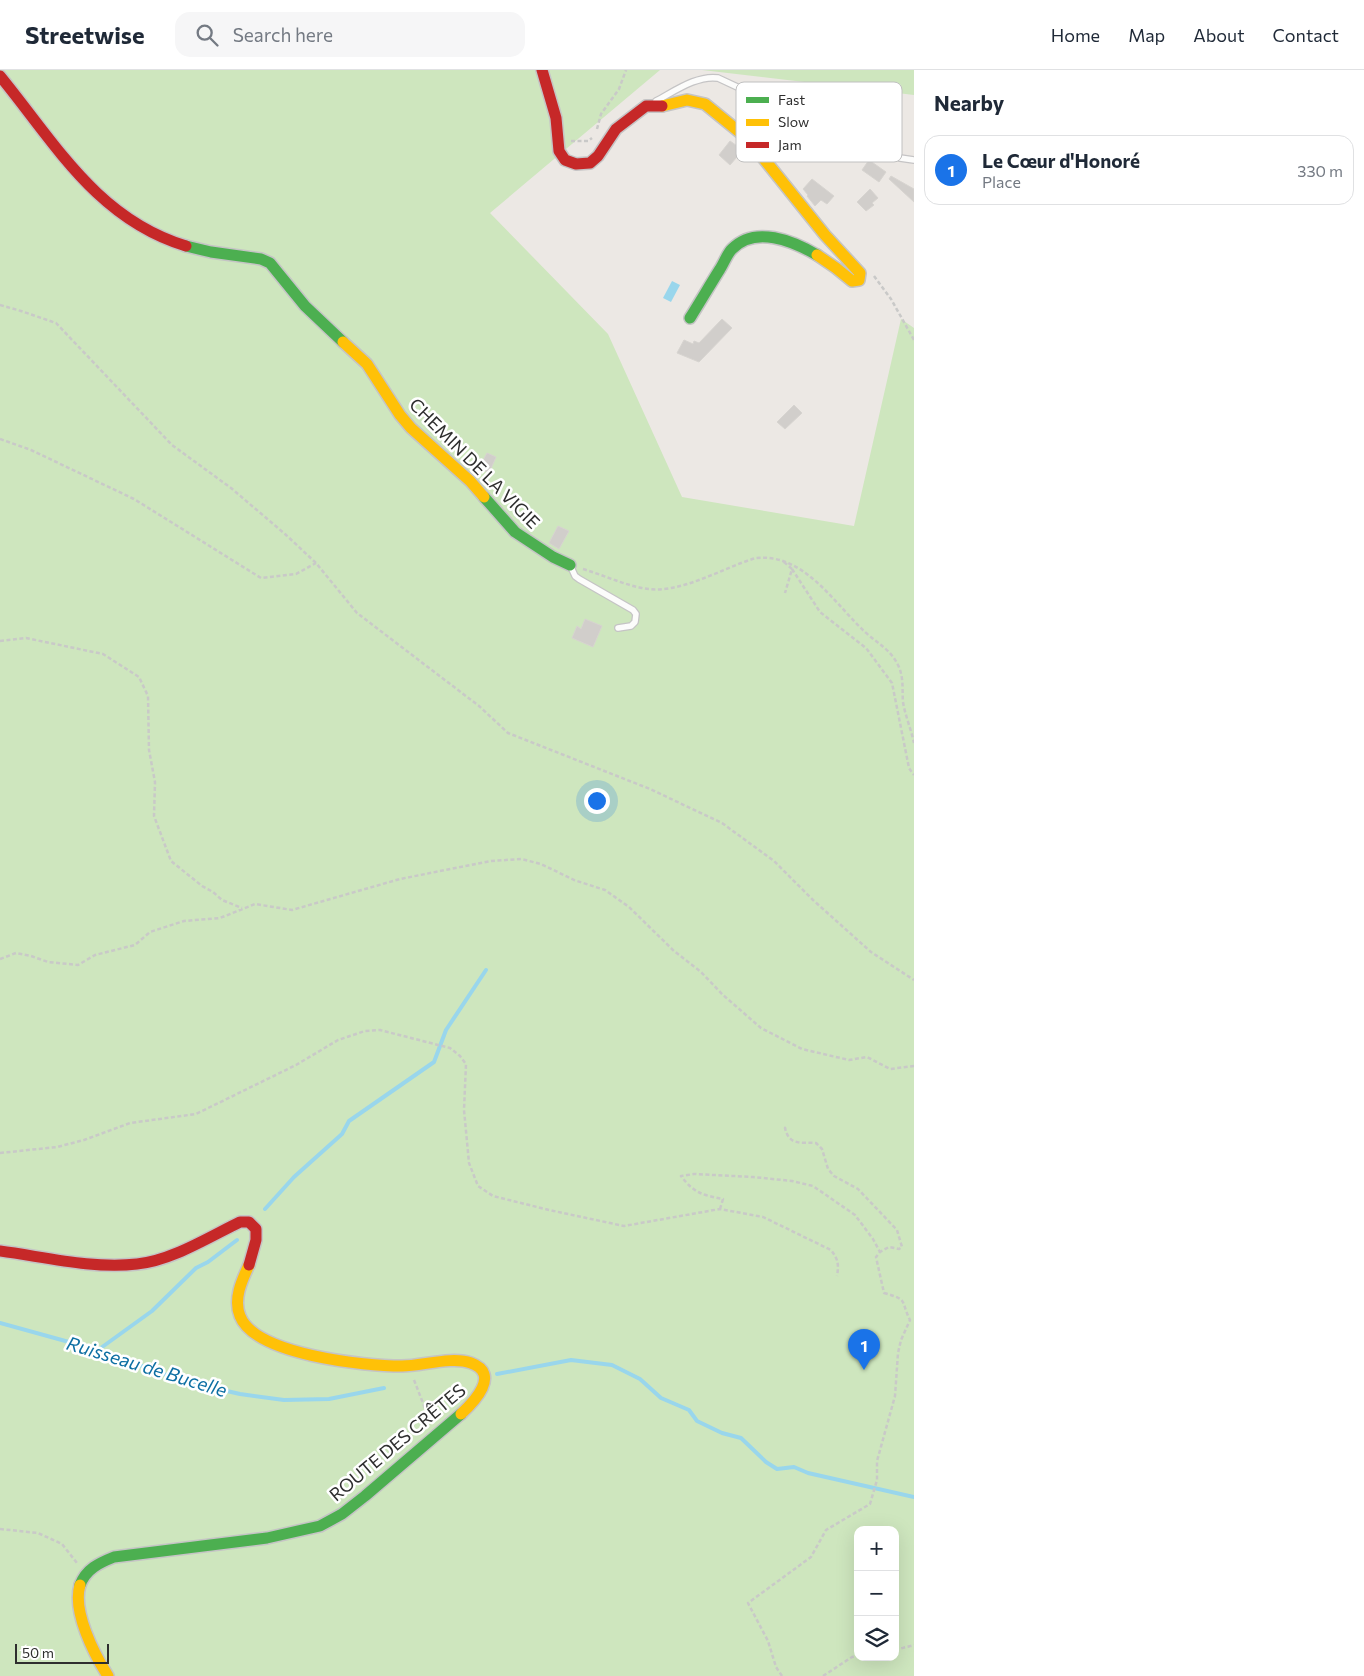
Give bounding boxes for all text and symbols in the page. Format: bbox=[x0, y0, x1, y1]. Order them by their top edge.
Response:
search box bbox=[175, 12, 525, 57]
text: Streetwise bbox=[25, 20, 145, 49]
icon: search bbox=[193, 21, 221, 49]
text: Search here bbox=[233, 23, 333, 46]
text: Home bbox=[1051, 24, 1100, 46]
text: Map bbox=[1128, 24, 1165, 46]
text: About bbox=[1193, 24, 1245, 46]
text: Contact bbox=[1273, 24, 1339, 46]
legend bbox=[736, 82, 902, 162]
text: Nearby bbox=[934, 90, 1004, 115]
text: Fast bbox=[778, 91, 805, 108]
text: Slow bbox=[778, 113, 809, 130]
text: Jam bbox=[778, 136, 802, 153]
text: Le Cœur d'Honoré bbox=[982, 149, 1140, 172]
text: 1 bbox=[947, 161, 955, 180]
text: 330 m bbox=[1297, 161, 1343, 180]
text: Place bbox=[982, 172, 1021, 191]
street label: CHEMIN DE LA VIGIE bbox=[405, 393, 545, 533]
your location bbox=[584, 788, 610, 814]
pin: 1 bbox=[848, 1329, 880, 1370]
water label: Ruisseau de Bucelle bbox=[64, 1331, 230, 1401]
street label: ROUTE DES CRÊTES bbox=[324, 1379, 470, 1505]
map controls bbox=[854, 1526, 899, 1661]
button: + bbox=[854, 1526, 899, 1571]
button: − bbox=[854, 1571, 899, 1616]
button: layers bbox=[854, 1616, 899, 1661]
scale bar bbox=[15, 1641, 109, 1664]
text: 50 m bbox=[22, 1644, 54, 1661]

